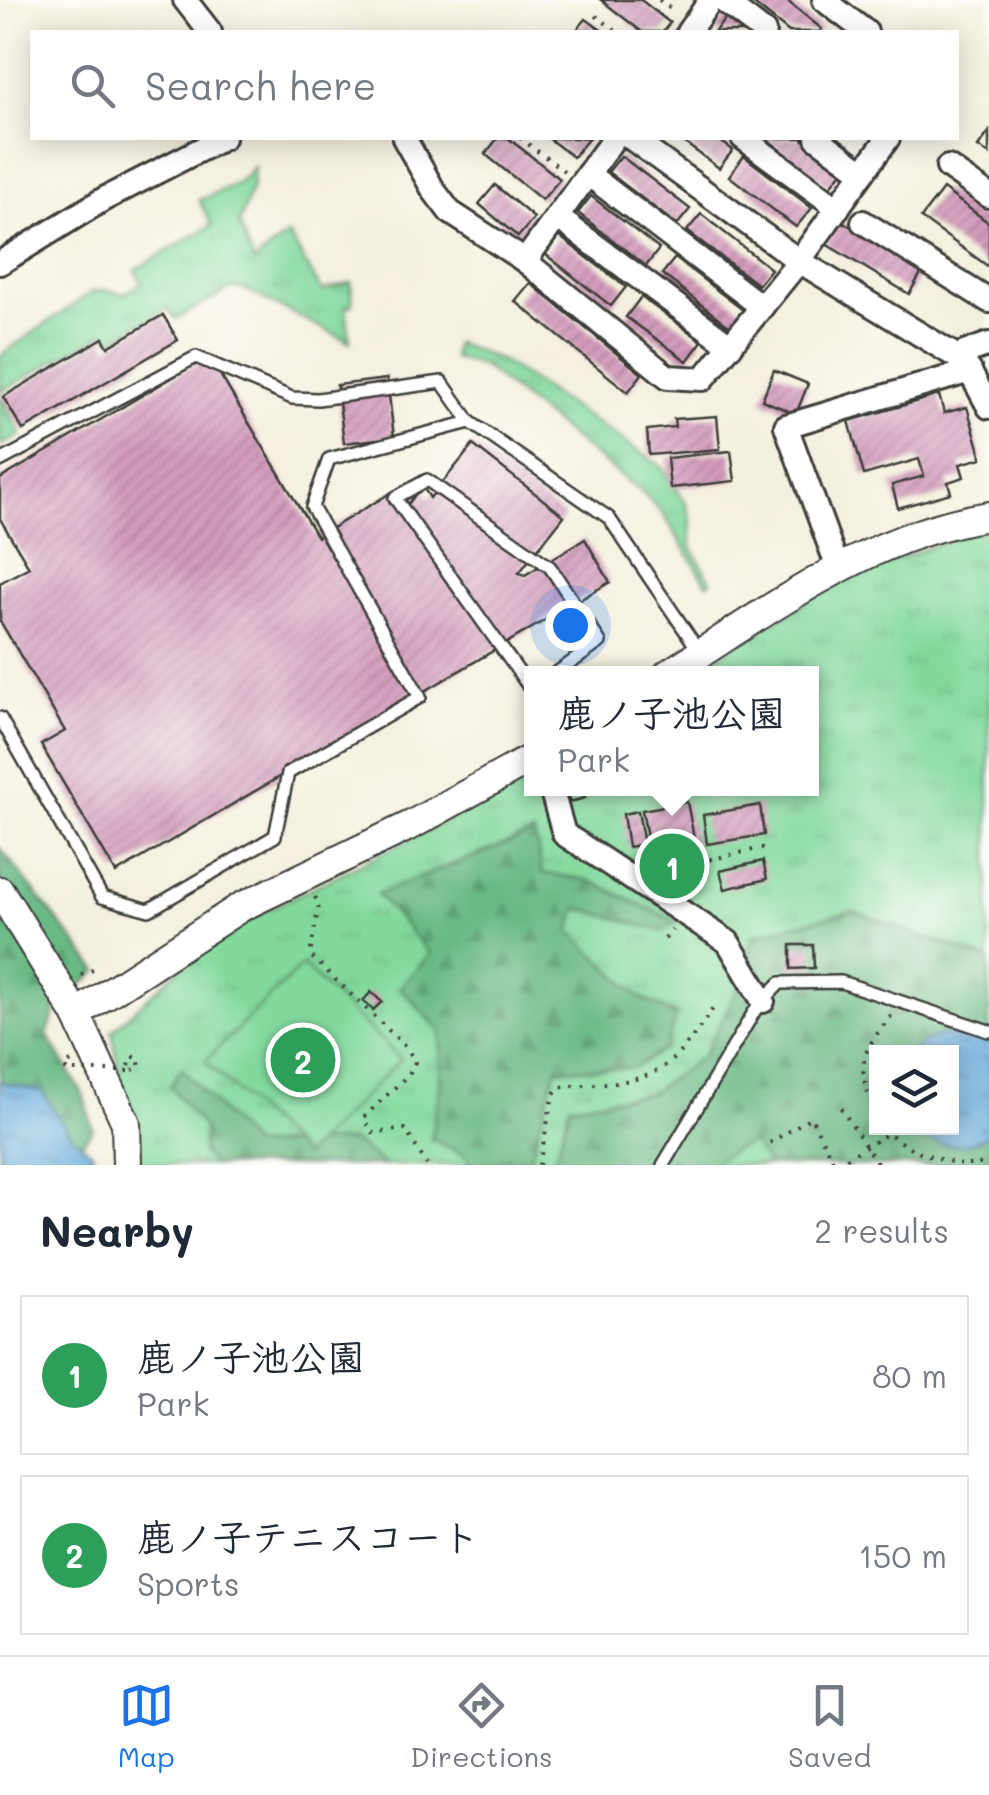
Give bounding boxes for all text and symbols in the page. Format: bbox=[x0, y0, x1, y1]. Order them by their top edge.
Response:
search box bbox=[30, 30, 959, 140]
icon: search bbox=[65, 58, 120, 113]
text: Search here bbox=[145, 60, 376, 110]
your location bbox=[545, 600, 596, 651]
popup bbox=[524, 666, 819, 796]
text: 鹿ノ子池公園 bbox=[557, 687, 786, 737]
text: Park bbox=[557, 738, 630, 780]
pin: 1 bbox=[640, 828, 704, 904]
pin: 2 bbox=[270, 1022, 336, 1098]
map controls bbox=[869, 1045, 959, 1135]
button: layers bbox=[869, 1045, 959, 1135]
text: Nearby bbox=[40, 1203, 194, 1258]
text: 2 results bbox=[814, 1209, 949, 1251]
text: 鹿ノ子池公園 bbox=[137, 1331, 365, 1381]
text: 1 bbox=[67, 1354, 82, 1396]
text: 80 m bbox=[872, 1354, 947, 1396]
text: Park bbox=[137, 1382, 210, 1424]
text: 鹿ノ子テニスコート bbox=[137, 1511, 480, 1561]
text: 2 bbox=[66, 1534, 83, 1576]
text: 150 m bbox=[859, 1534, 947, 1576]
text: Sports bbox=[137, 1562, 239, 1604]
tab: Map bbox=[118, 1678, 175, 1774]
tab: Directions bbox=[410, 1678, 553, 1774]
tab: Saved bbox=[788, 1678, 871, 1774]

